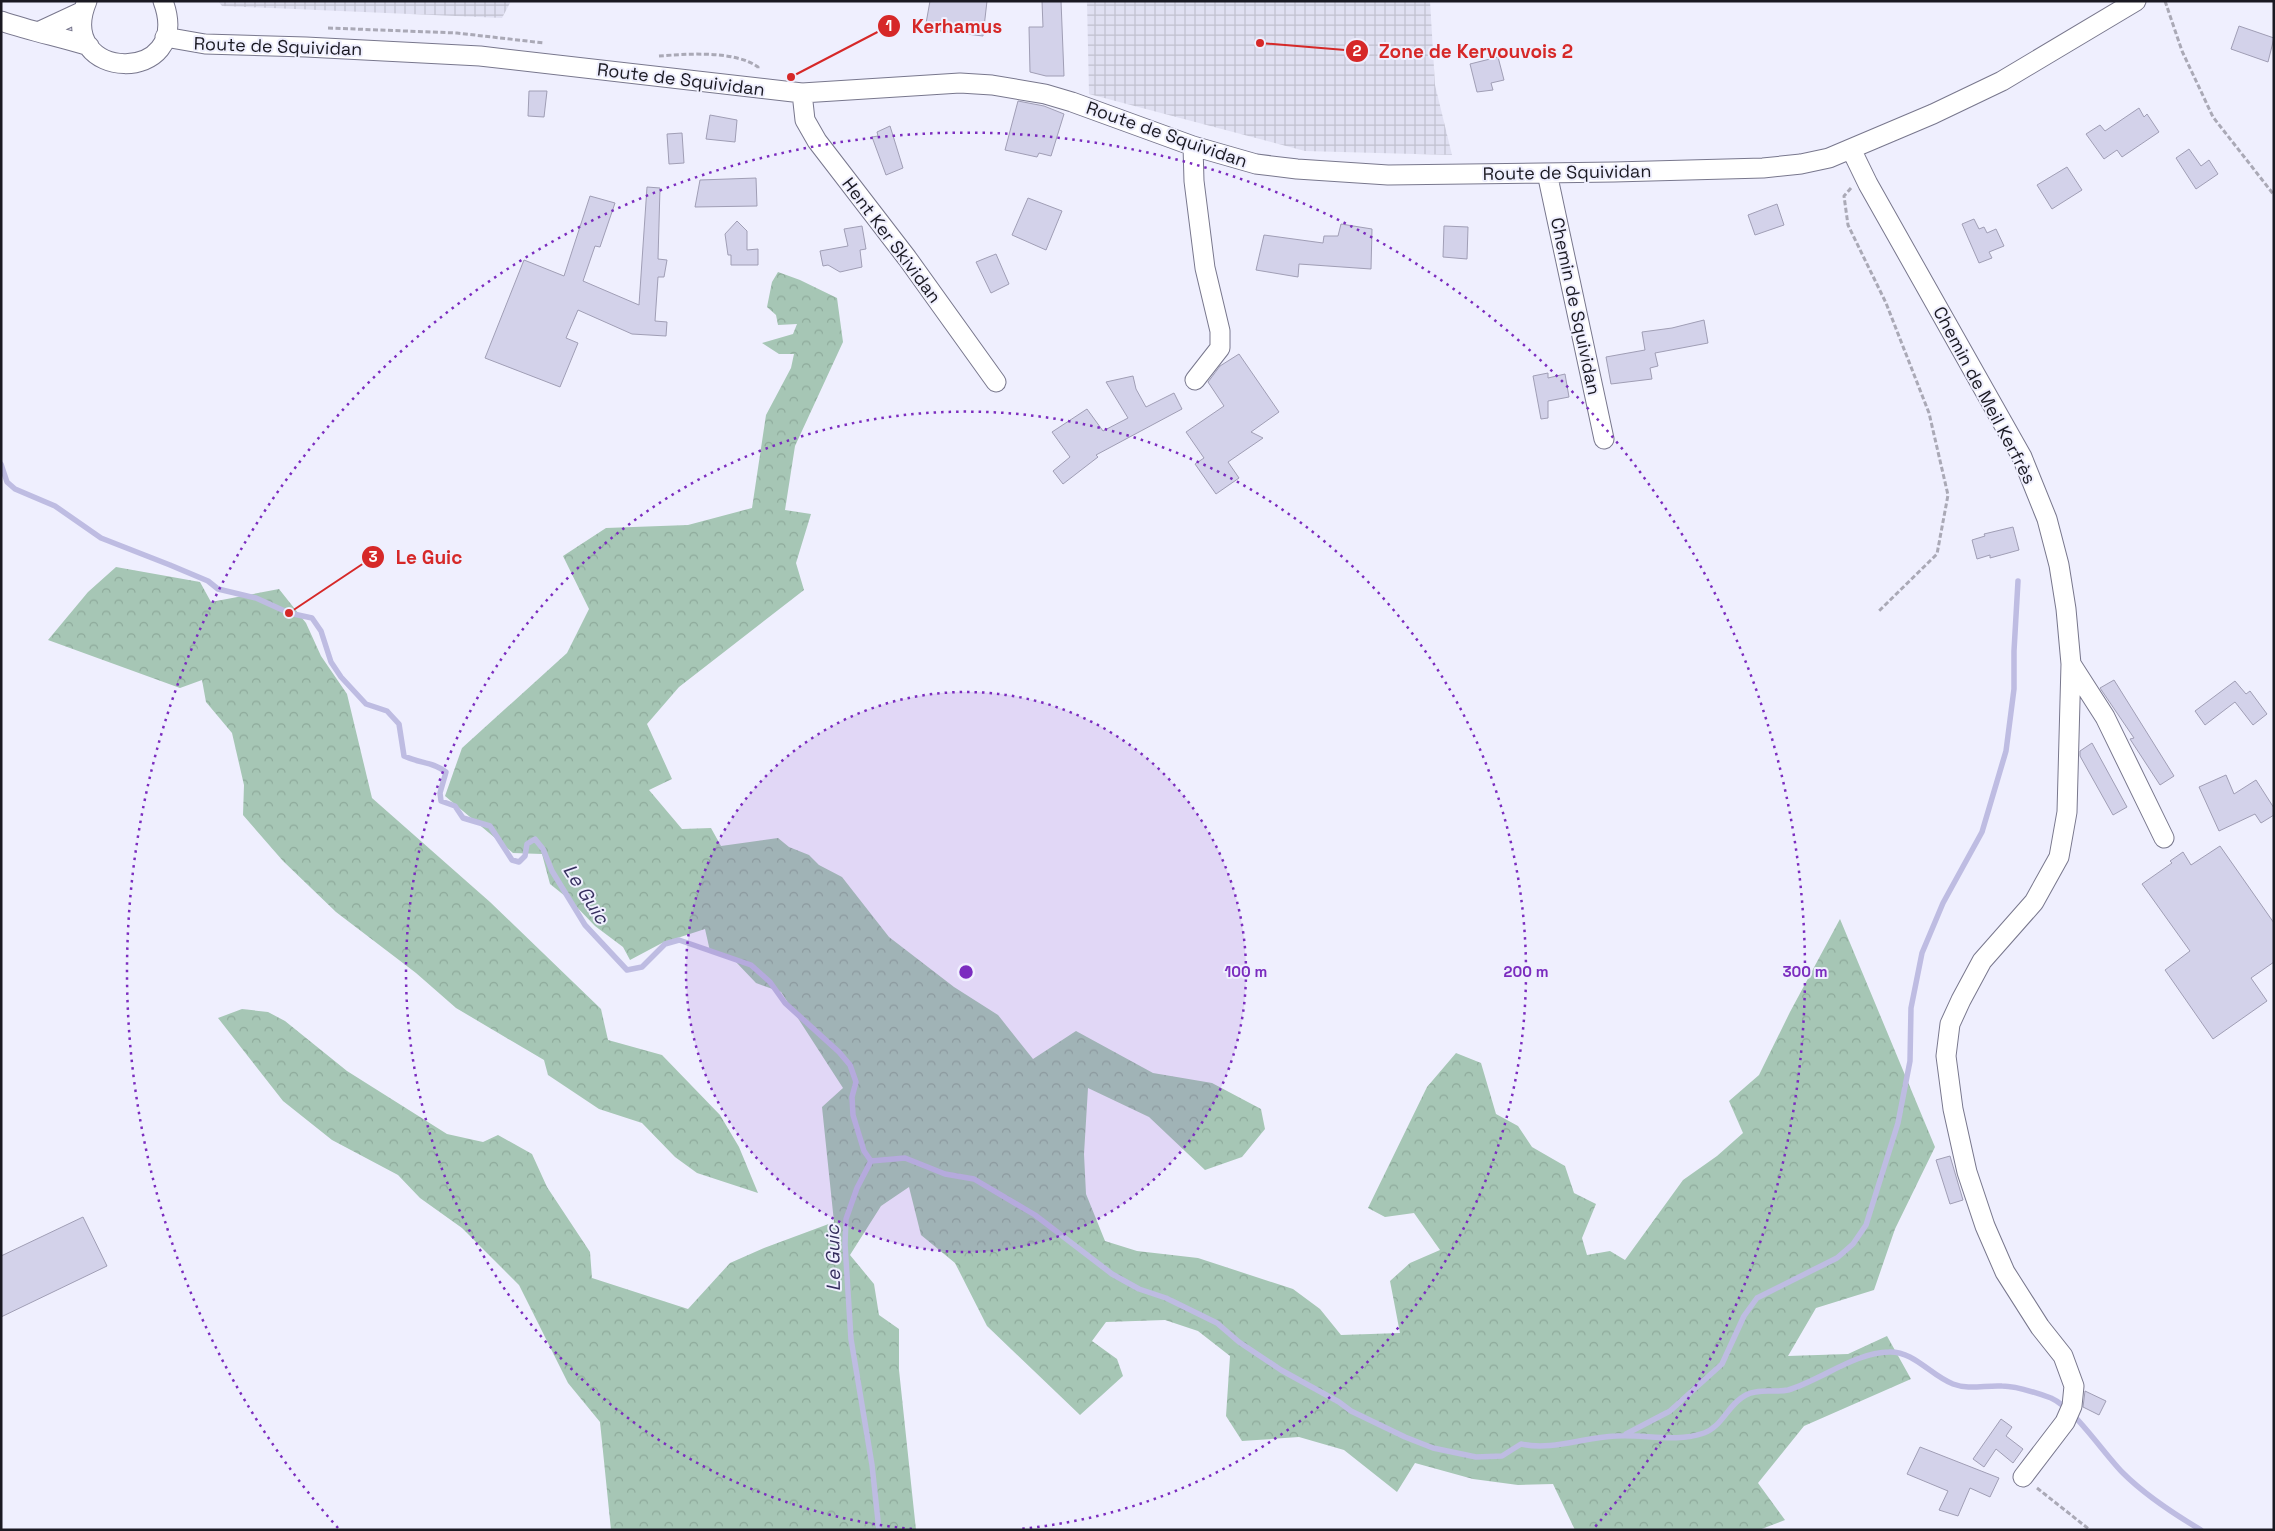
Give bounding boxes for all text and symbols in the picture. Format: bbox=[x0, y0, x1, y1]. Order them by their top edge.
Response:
callout: Kerhamus bbox=[876, 9, 1012, 43]
text: Kerhamus bbox=[912, 14, 1002, 39]
text: 1 bbox=[886, 16, 892, 35]
street label: Route de Squividan bbox=[193, 32, 363, 60]
callout: Zone de Kervouvois 2 bbox=[1344, 34, 1584, 68]
text: Zone de Kervouvois 2 bbox=[1379, 39, 1573, 64]
text: 2 bbox=[1353, 41, 1362, 60]
street label: Route de Squividan bbox=[596, 57, 766, 101]
street label: Route de Squividan bbox=[1083, 96, 1251, 172]
street label: Route de Squividan bbox=[1482, 159, 1652, 185]
street label: Hent Ker Skividan bbox=[837, 173, 947, 307]
street label: Chemin de Squividan bbox=[1546, 215, 1606, 397]
street label: Chemin de Meil Kerfrès bbox=[1928, 302, 2042, 488]
callout: Le Guic bbox=[361, 540, 472, 574]
text: Le Guic bbox=[396, 545, 462, 570]
text: 3 bbox=[368, 547, 378, 566]
water label: Le Guic bbox=[557, 859, 615, 929]
text: 100 m bbox=[1225, 962, 1267, 981]
text: 200 m bbox=[1504, 962, 1548, 981]
text: 300 m bbox=[1782, 962, 1828, 981]
centre of rings bbox=[957, 963, 975, 981]
water label: Le Guic bbox=[820, 1224, 846, 1292]

